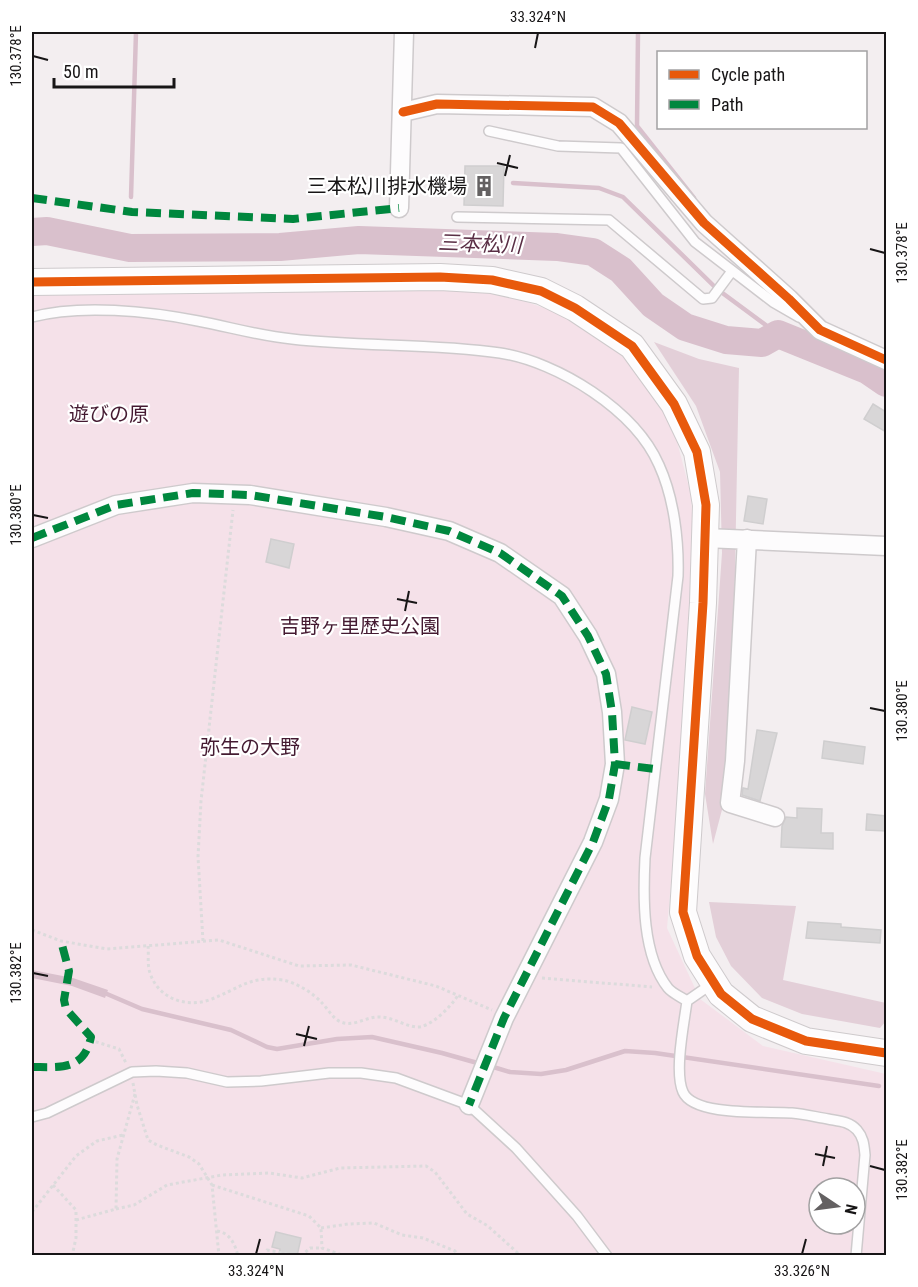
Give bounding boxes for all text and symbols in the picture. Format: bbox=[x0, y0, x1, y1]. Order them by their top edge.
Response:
text: 33.324°N bbox=[510, 8, 566, 26]
text: 130.378°E bbox=[7, 25, 25, 87]
scale bar bbox=[54, 51, 174, 89]
legend bbox=[657, 51, 867, 129]
text: 50 m bbox=[63, 61, 98, 82]
text: Cycle path bbox=[711, 64, 785, 85]
text: Path bbox=[711, 94, 744, 115]
place label: 三本松川排水機場 bbox=[307, 174, 467, 198]
building icon: 三本松川排水機場 bbox=[472, 174, 496, 198]
text: 130.378°E bbox=[893, 222, 911, 284]
water label: 三本松川 bbox=[438, 231, 524, 258]
park label: 遊びの原 bbox=[69, 402, 149, 426]
text: 130.380°E bbox=[7, 484, 25, 546]
park label: 吉野ヶ里歴史公園 bbox=[280, 614, 440, 638]
text: 130.380°E bbox=[893, 680, 911, 742]
park label: 弥生の大野 bbox=[200, 735, 300, 759]
text: 130.382°E bbox=[7, 942, 25, 1004]
text: 130.382°E bbox=[893, 1139, 911, 1201]
north arrow bbox=[807, 1176, 867, 1236]
text: N bbox=[841, 1202, 861, 1216]
text: 33.324°N bbox=[228, 1262, 284, 1280]
text: 33.326°N bbox=[774, 1262, 830, 1280]

